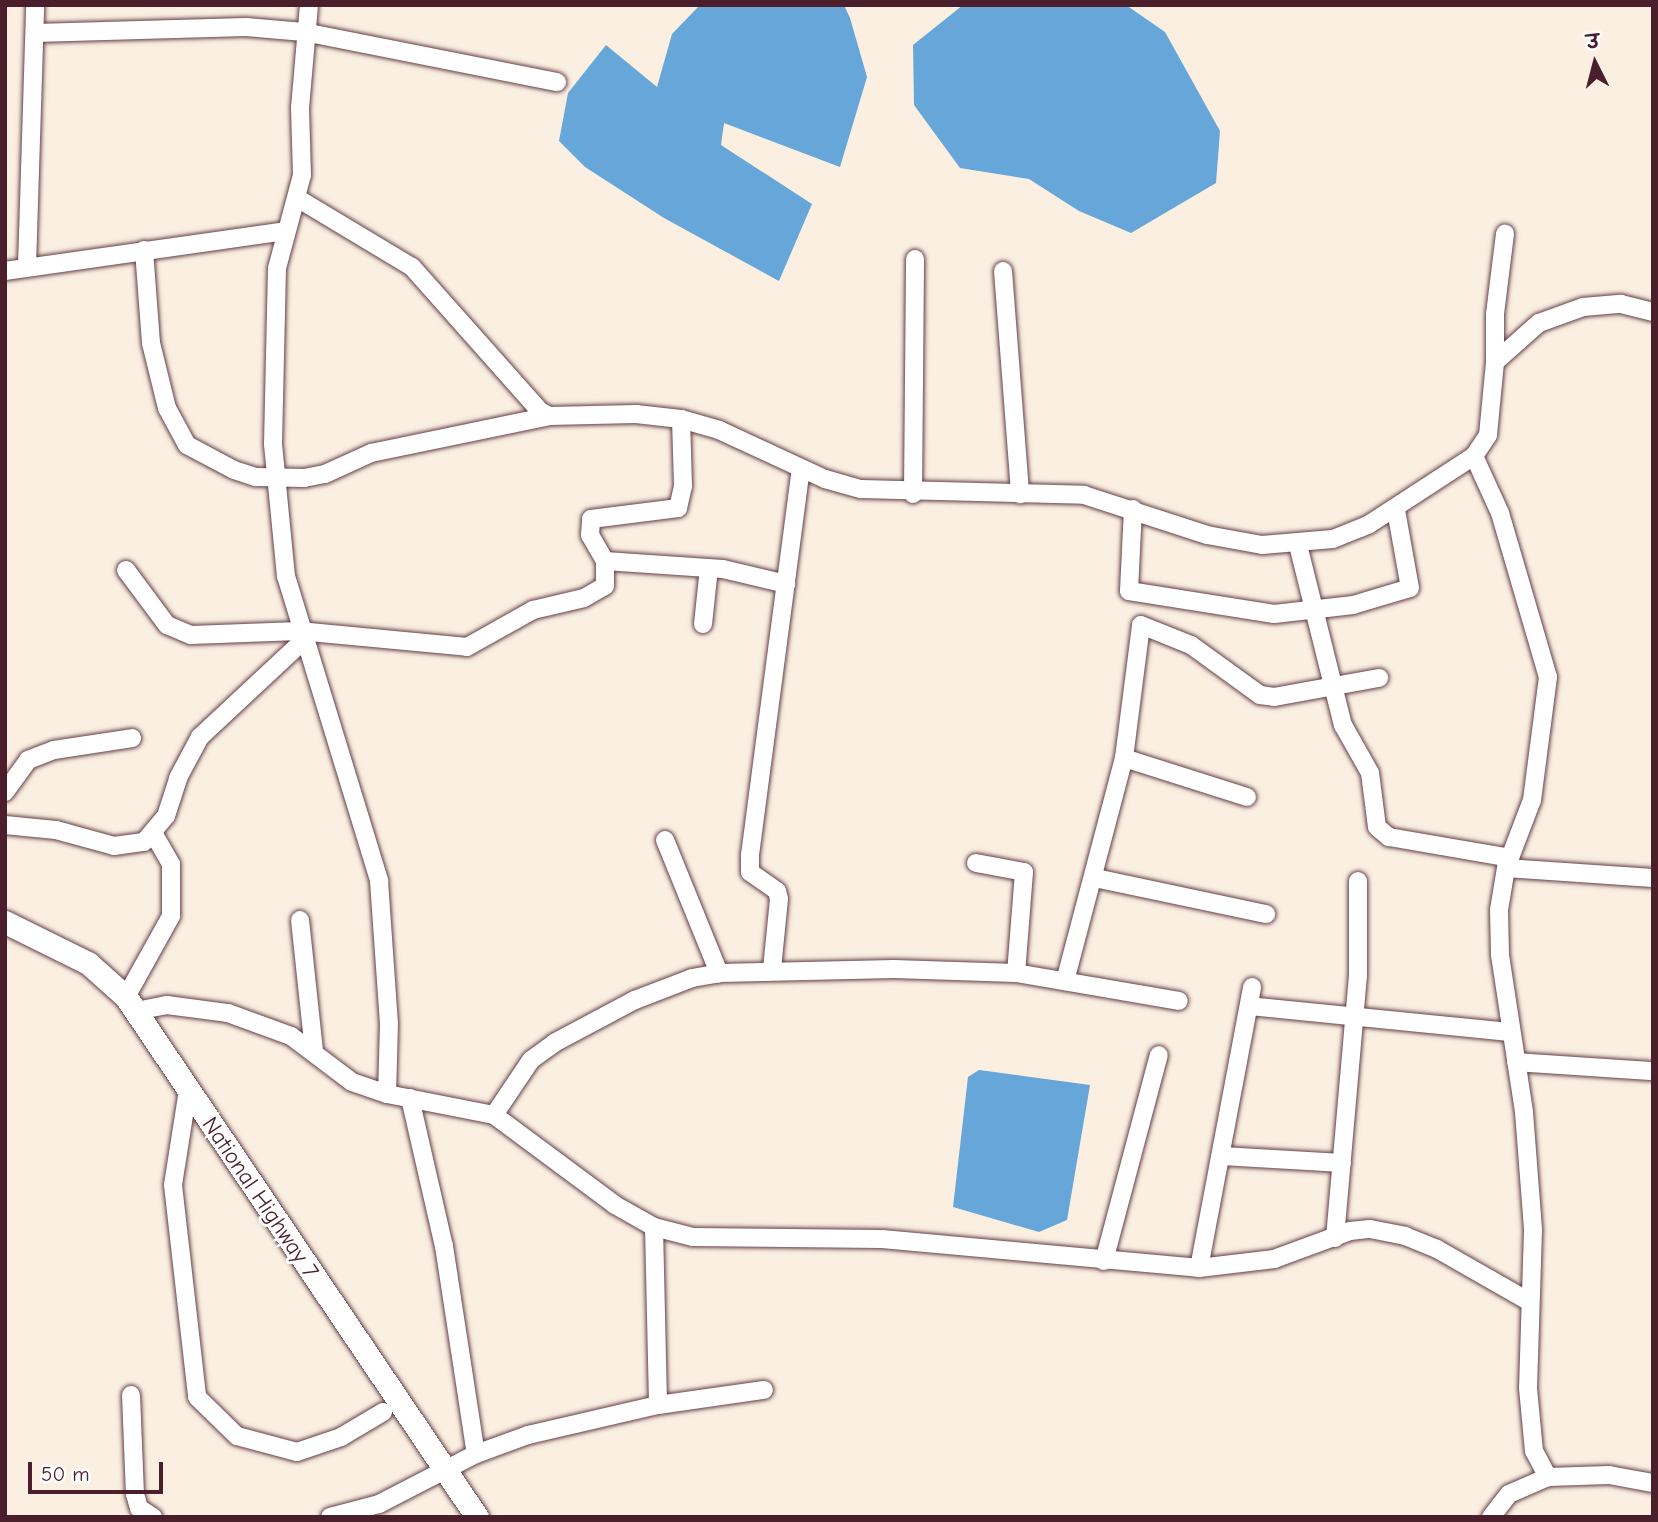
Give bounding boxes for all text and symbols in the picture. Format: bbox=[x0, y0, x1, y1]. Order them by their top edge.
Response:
north arrow bbox=[1560, 28, 1630, 98]
text: उ bbox=[1585, 31, 1600, 54]
street label: National Highway 7 bbox=[196, 1112, 324, 1284]
scale bar bbox=[32, 1448, 166, 1492]
text: 50 m bbox=[41, 1462, 90, 1486]

